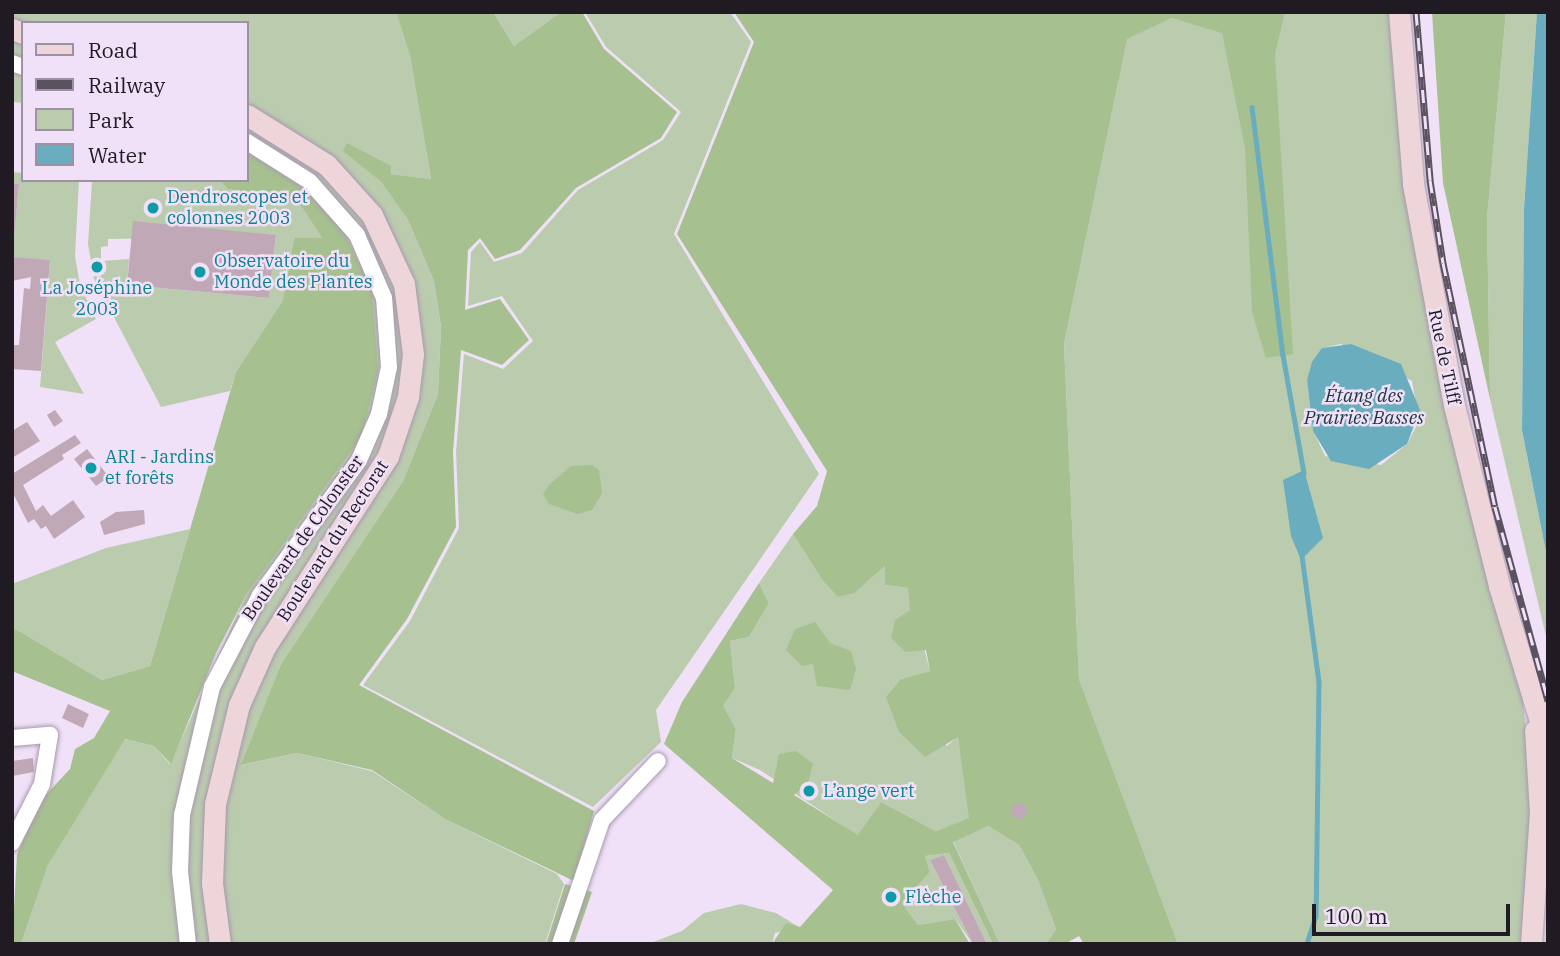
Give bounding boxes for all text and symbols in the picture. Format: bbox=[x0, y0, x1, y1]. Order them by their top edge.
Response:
legend bbox=[21, 21, 248, 182]
text: Road bbox=[88, 36, 138, 64]
text: Railway bbox=[88, 71, 165, 99]
text: Park bbox=[88, 106, 134, 134]
text: Water bbox=[88, 141, 146, 169]
place label: Dendroscopes et colonnes 2003 bbox=[167, 187, 308, 230]
marker: Dendroscopes et colonnes 2003 bbox=[145, 200, 161, 216]
place label: Observatoire du Monde des Plantes bbox=[214, 251, 372, 294]
marker: La Joséphine 2003 bbox=[89, 259, 105, 275]
marker: Observatoire du Monde des Plantes bbox=[192, 264, 208, 280]
place label: La Joséphine 2003 bbox=[42, 278, 152, 320]
street label: Rue de Tilff bbox=[1423, 307, 1465, 407]
water label: Étang des Prairies Basses bbox=[1304, 385, 1424, 429]
place label: ARI - Jardins et forêts bbox=[105, 447, 214, 490]
street label: Boulevard de Colonster bbox=[238, 451, 368, 625]
street label: Boulevard du Rectorat bbox=[273, 456, 393, 626]
marker: ARI - Jardins et forêts bbox=[83, 460, 99, 476]
place label: L’ange vert bbox=[823, 780, 914, 802]
marker: L’ange vert bbox=[801, 783, 817, 799]
place label: Flèche bbox=[905, 886, 961, 908]
marker: Flèche bbox=[883, 889, 899, 905]
scale bar bbox=[1315, 890, 1513, 934]
text: 100 m bbox=[1325, 902, 1388, 930]

